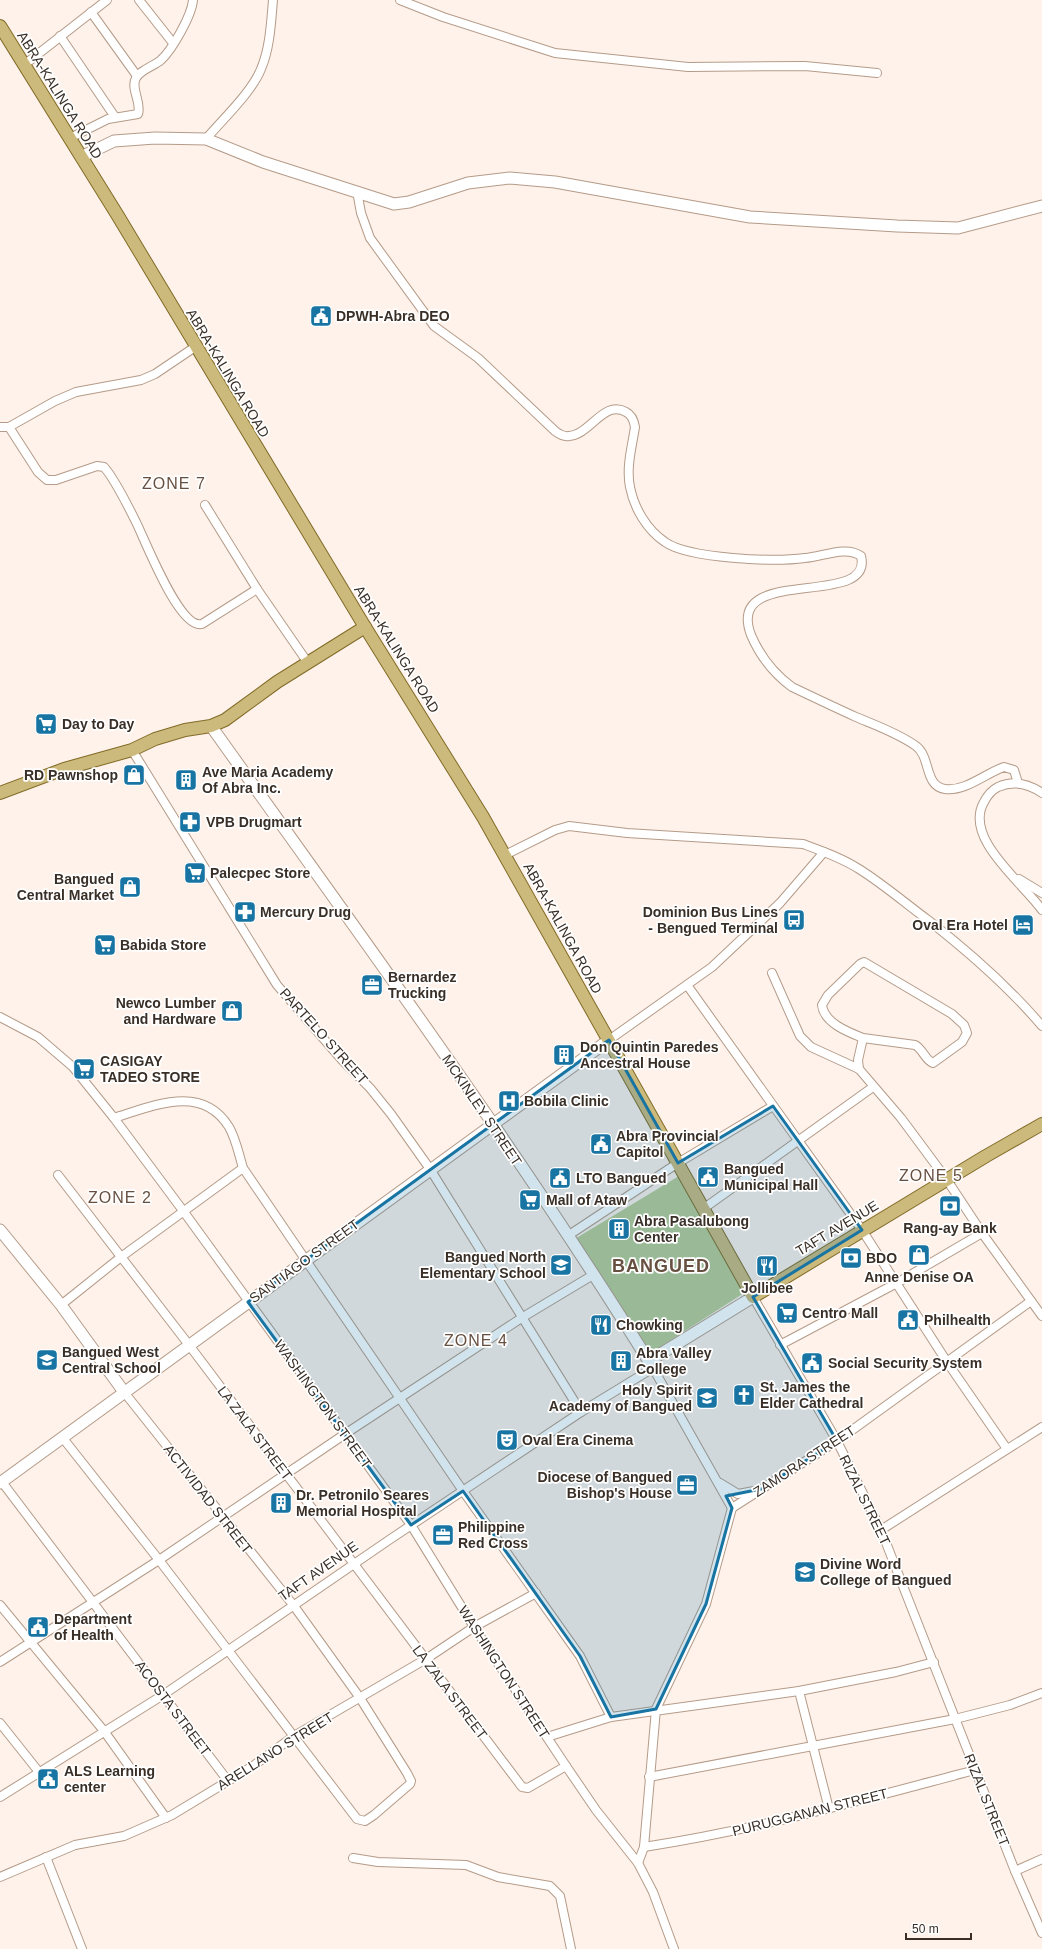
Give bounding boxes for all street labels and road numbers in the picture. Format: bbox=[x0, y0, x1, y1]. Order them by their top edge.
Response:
street label: ABRA-KALINGA ROAD bbox=[14, 28, 106, 162]
street label: ABRA-KALINGA ROAD bbox=[183, 306, 273, 440]
street label: ABRA-KALINGA ROAD bbox=[351, 582, 443, 716]
street label: ABRA-KALINGA ROAD bbox=[520, 860, 606, 996]
street label: PARTELO STREET bbox=[277, 985, 371, 1087]
street label: MCKINLEY STREET bbox=[439, 1051, 525, 1169]
street label: TAFT AVENUE bbox=[793, 1197, 881, 1259]
street label: SANTIAGO STREET bbox=[246, 1216, 362, 1306]
street label: WASHINGTON STREET bbox=[271, 1337, 375, 1472]
street label: LA ZALA STREET bbox=[214, 1383, 296, 1484]
street label: ZAMORA STREET bbox=[750, 1422, 858, 1500]
street label: ACTIVIDAD STREET bbox=[161, 1441, 256, 1557]
street label: RIZAL STREET bbox=[836, 1452, 894, 1548]
street label: TAFT AVENUE bbox=[275, 1538, 361, 1604]
street label: WASHINGTON STREET bbox=[455, 1603, 553, 1742]
street label: LA ZALA STREET bbox=[409, 1642, 491, 1743]
street label: ACOSTA STREET bbox=[132, 1657, 214, 1759]
street label: ARELLANO STREET bbox=[214, 1709, 336, 1793]
street label: RIZAL STREET bbox=[961, 1751, 1013, 1849]
street label: PURUGGANAN STREET bbox=[731, 1785, 890, 1839]

